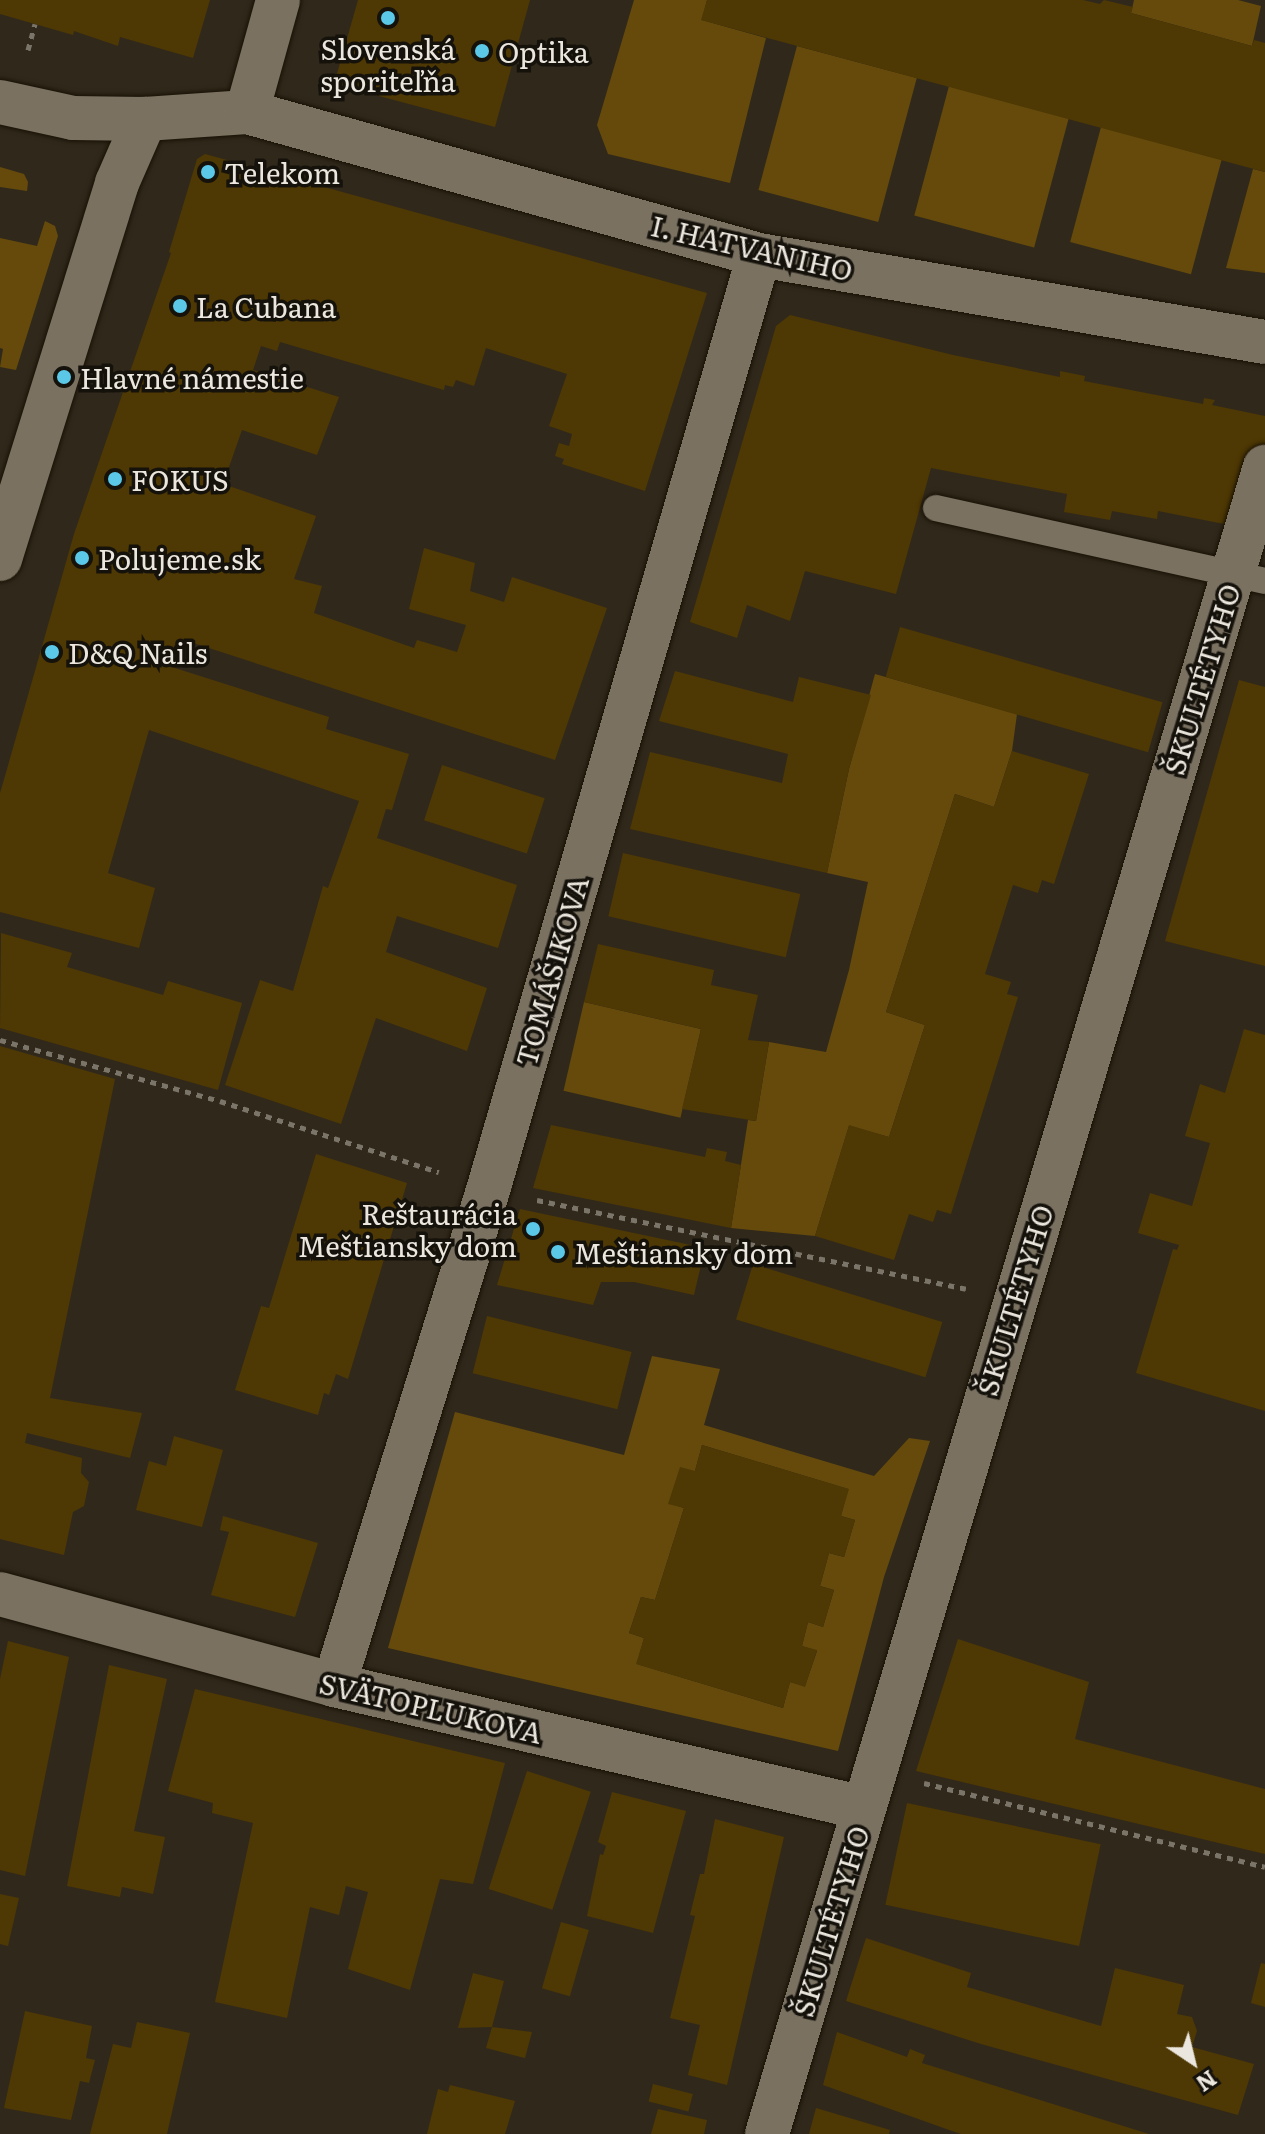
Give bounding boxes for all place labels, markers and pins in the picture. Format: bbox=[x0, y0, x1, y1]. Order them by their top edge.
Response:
marker: Slovenská sporiteľňa bbox=[379, 9, 397, 27]
place label: Slovenská sporiteľňa bbox=[320, 31, 456, 97]
place label: Optika bbox=[498, 34, 589, 68]
marker: Optika bbox=[473, 42, 491, 60]
place label: Telekom bbox=[224, 155, 340, 189]
marker: Telekom bbox=[199, 163, 217, 181]
place label: La Cubana bbox=[196, 289, 336, 323]
marker: La Cubana bbox=[171, 297, 189, 315]
place label: Hlavné námestie bbox=[80, 360, 304, 394]
marker: Hlavné námestie bbox=[55, 368, 73, 386]
place label: FOKUS bbox=[131, 462, 229, 496]
marker: FOKUS bbox=[106, 470, 124, 488]
place label: Polujeme.sk bbox=[98, 541, 261, 575]
marker: Polujeme.sk bbox=[73, 549, 91, 567]
place label: D&Q Nails bbox=[68, 635, 207, 669]
marker: D&Q Nails bbox=[43, 643, 61, 661]
place label: Reštaurácia Meštiansky dom bbox=[298, 1196, 517, 1262]
marker: Reštaurácia Meštiansky dom bbox=[524, 1220, 542, 1238]
place label: Meštiansky dom bbox=[574, 1235, 793, 1269]
marker: Meštiansky dom bbox=[549, 1243, 567, 1261]

